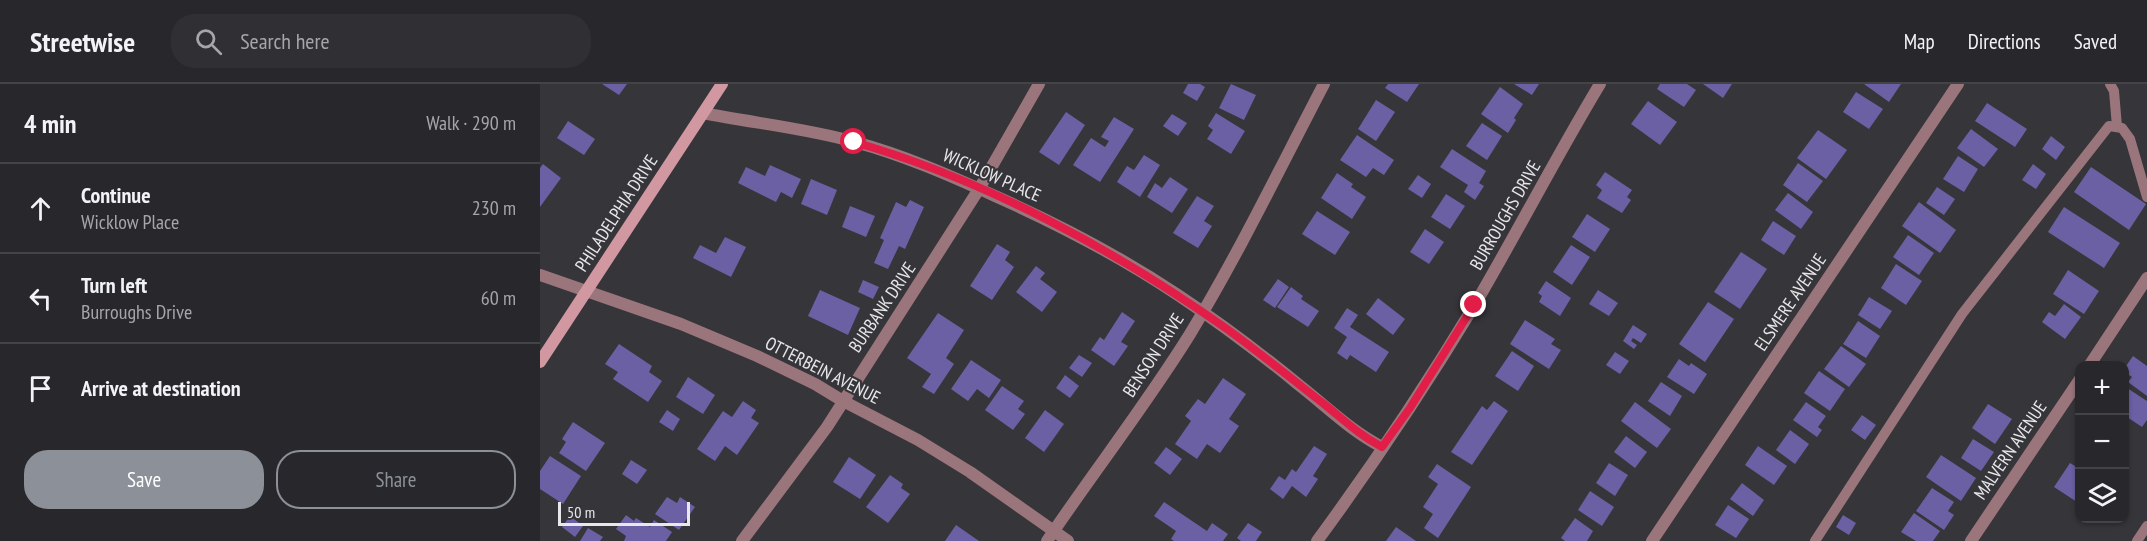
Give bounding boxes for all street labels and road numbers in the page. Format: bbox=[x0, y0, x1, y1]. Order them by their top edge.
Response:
street label: WICKLOW PLACE bbox=[939, 143, 1045, 207]
street label: PHILADELPHIA DRIVE bbox=[570, 150, 662, 276]
street label: BURROUGHS DRIVE bbox=[1464, 156, 1546, 274]
street label: ELSMERE AVENUE bbox=[1749, 249, 1831, 355]
street label: BURBANK DRIVE bbox=[843, 258, 921, 356]
street label: BENSON DRIVE bbox=[1117, 309, 1189, 401]
street label: OTTERBEIN AVENUE bbox=[762, 331, 884, 409]
street label: MALVERN AVENUE bbox=[1969, 396, 2051, 504]

